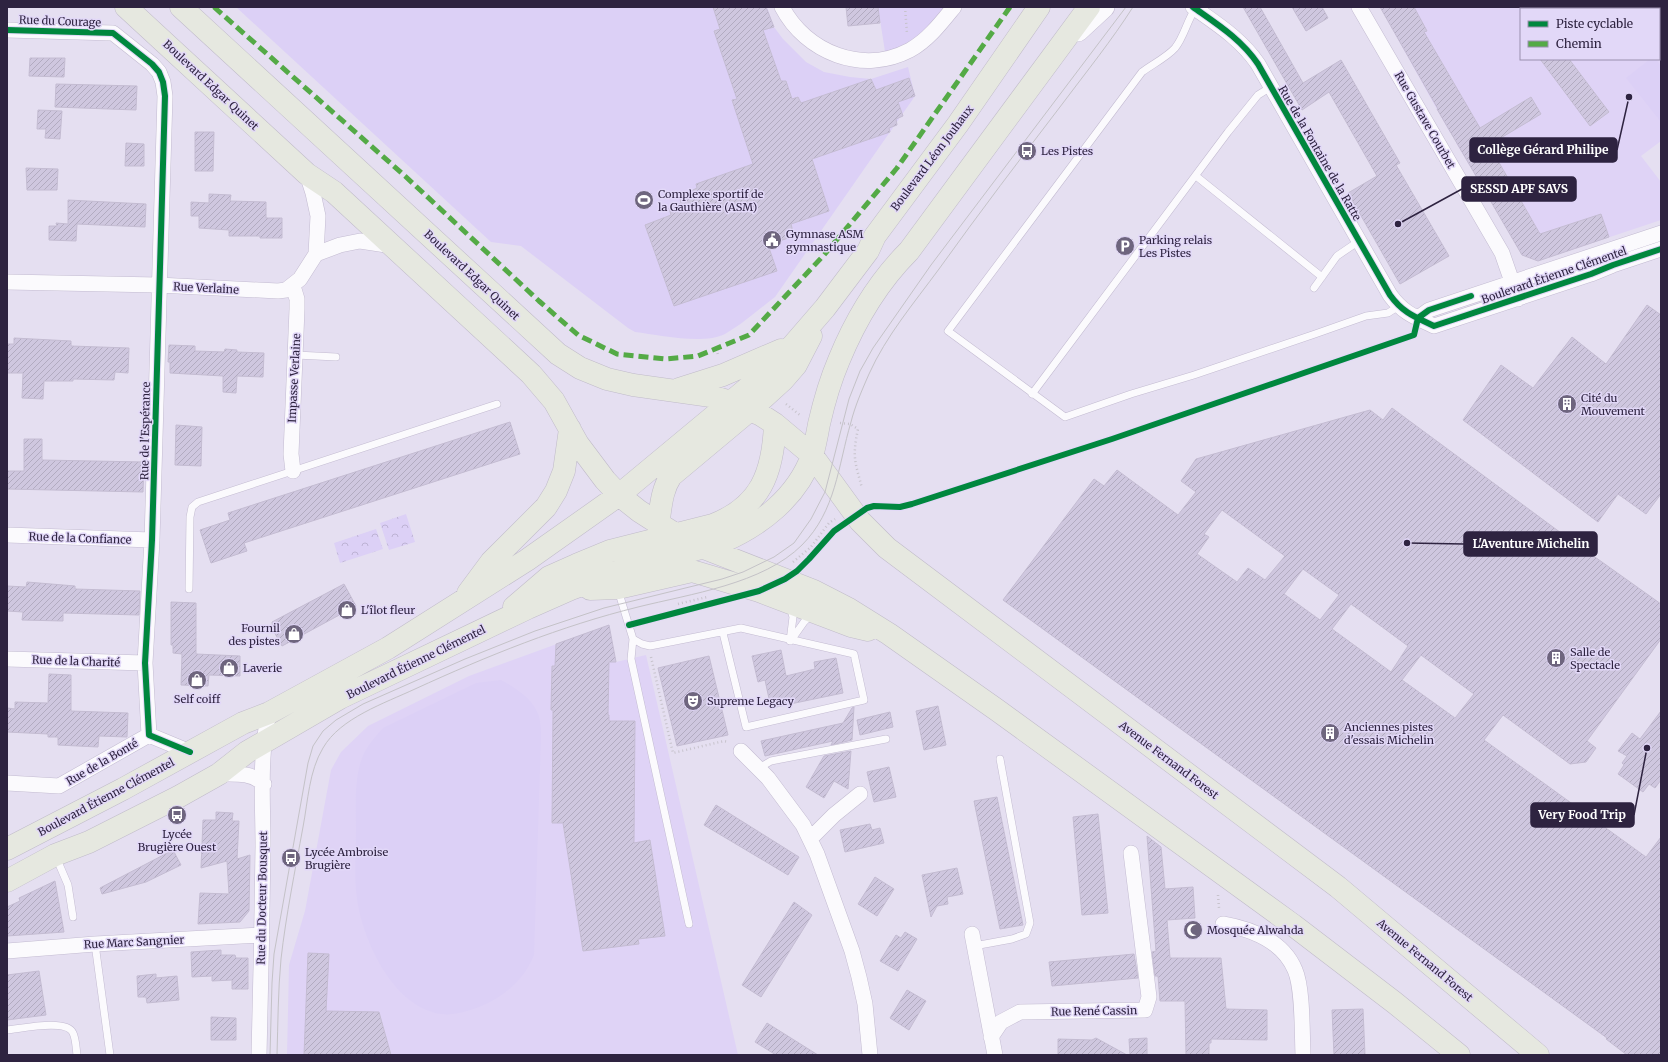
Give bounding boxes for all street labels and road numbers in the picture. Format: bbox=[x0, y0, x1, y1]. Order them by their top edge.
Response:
street label: Rue du Courage bbox=[19, 13, 102, 29]
street label: Boulevard Edgar Quinet bbox=[160, 37, 262, 133]
street label: Rue Gustave Courbet bbox=[1392, 69, 1459, 172]
street label: Rue de la Fontaine de la Ratte bbox=[1276, 83, 1365, 223]
street label: Boulevard Léon Jouhaux bbox=[888, 102, 977, 214]
street label: Boulevard Edgar Quinet bbox=[421, 227, 523, 323]
street label: Boulevard Étienne Clémentel bbox=[1479, 243, 1629, 306]
street label: Rue Verlaine bbox=[173, 279, 239, 297]
street label: Impasse Verlaine bbox=[285, 333, 303, 423]
street label: Rue de l'Espérance bbox=[137, 381, 153, 480]
street label: Rue de la Confiance bbox=[28, 529, 132, 547]
street label: Boulevard Étienne Clémentel bbox=[344, 622, 488, 702]
street label: Rue de la Charité bbox=[32, 652, 121, 670]
street label: Avenue Fernand Forest bbox=[1116, 717, 1222, 802]
street label: Rue de la Bonté bbox=[64, 736, 141, 788]
street label: Boulevard Étienne Clémentel bbox=[35, 755, 177, 839]
street label: Rue du Docteur Bousquet bbox=[254, 830, 270, 965]
street label: Avenue Fernand Forest bbox=[1373, 915, 1476, 1005]
street label: Rue Marc Sangnier bbox=[83, 932, 185, 952]
street label: Rue René Cassin bbox=[1051, 1003, 1138, 1019]

